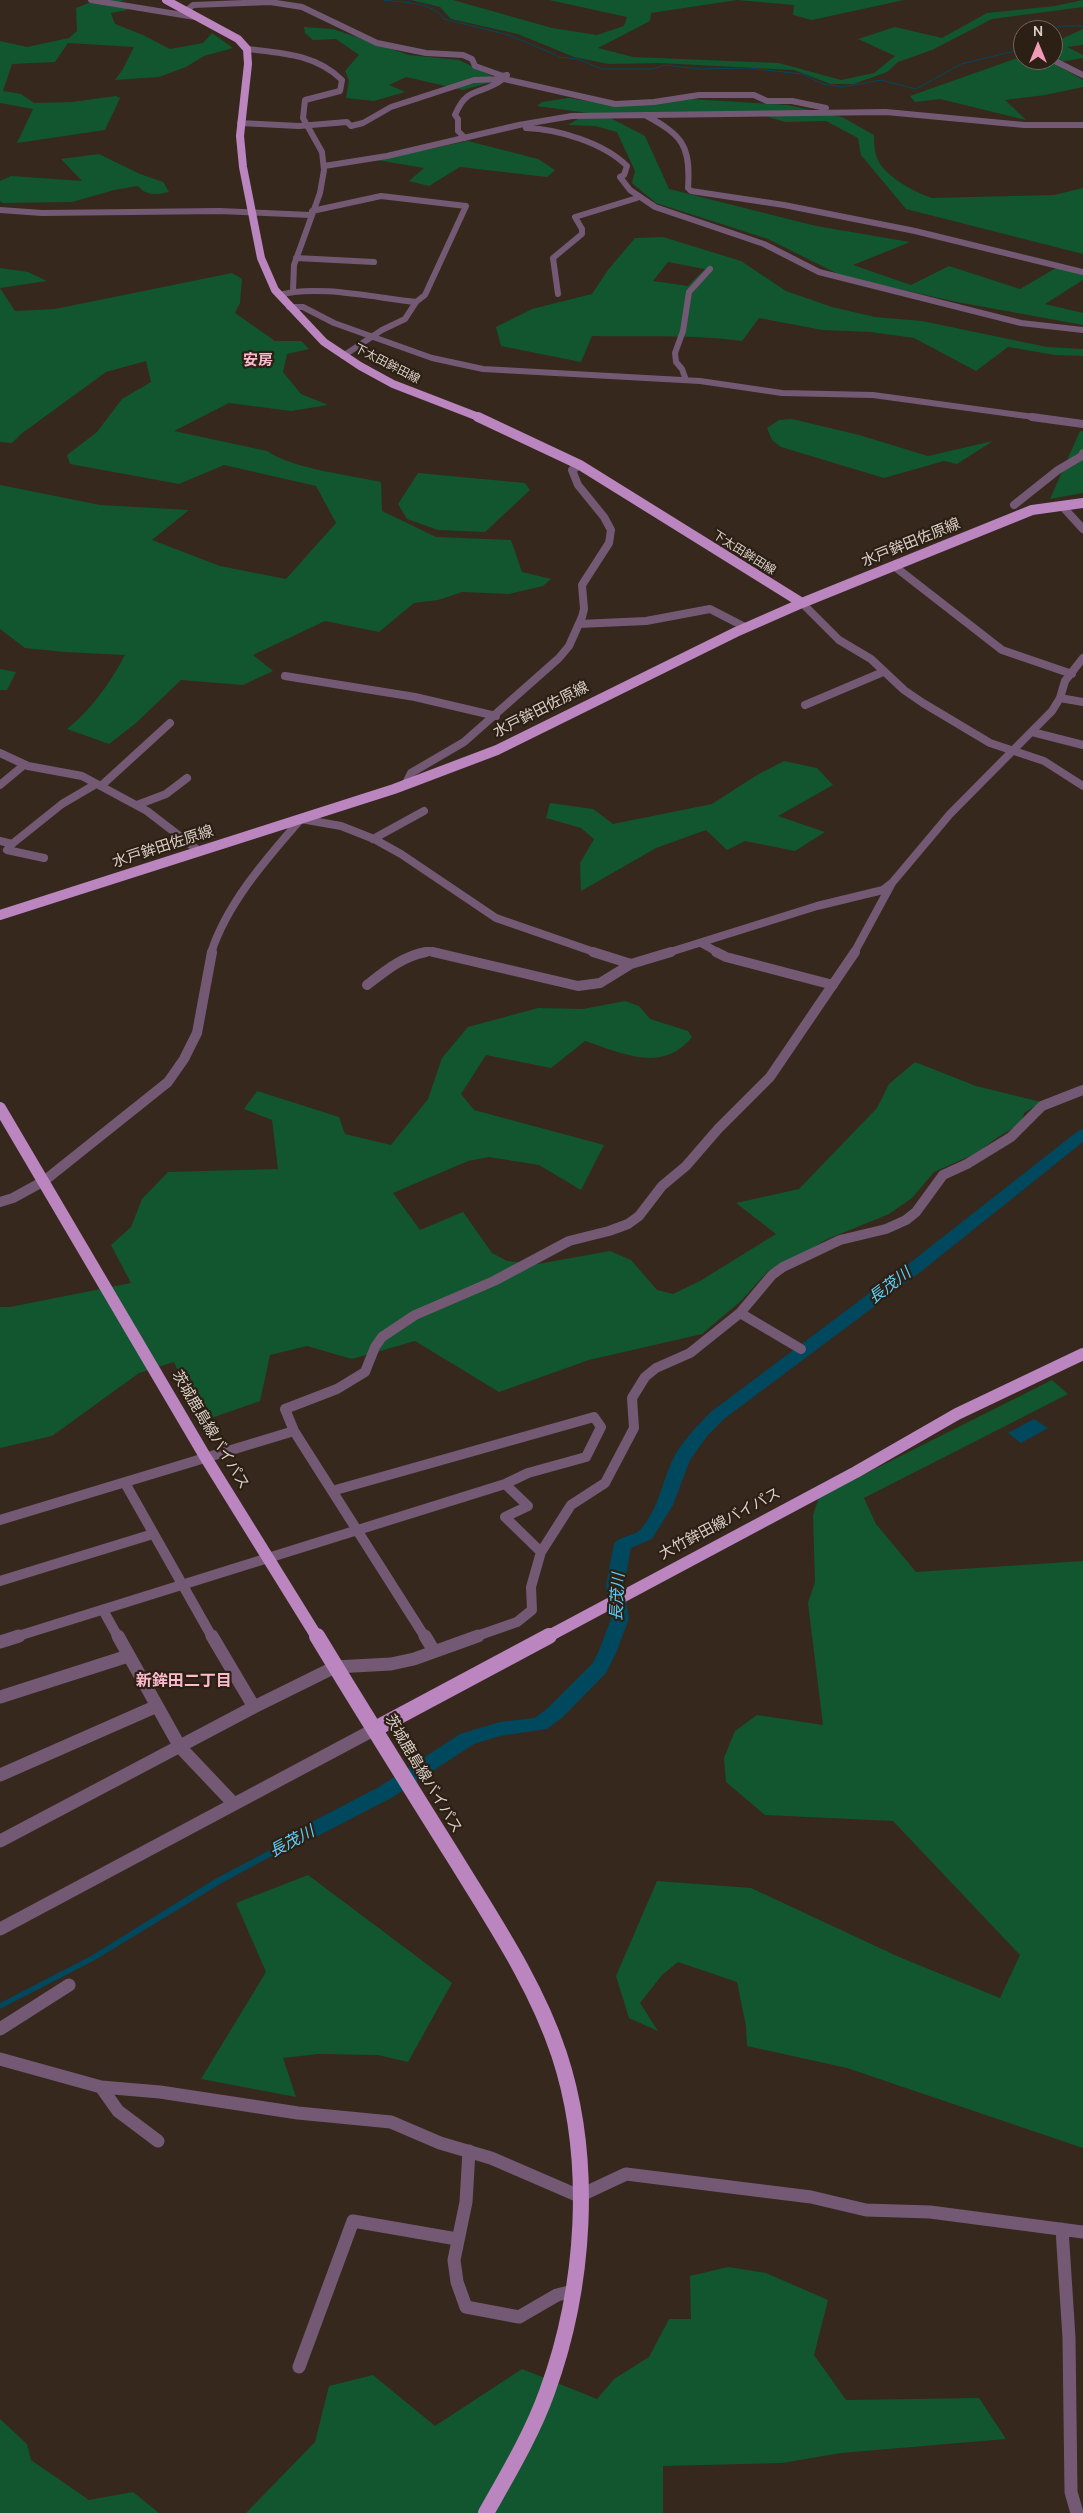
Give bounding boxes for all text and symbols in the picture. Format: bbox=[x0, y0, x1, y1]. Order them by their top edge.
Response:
north arrow bbox=[1013, 20, 1063, 70]
text: N bbox=[1033, 21, 1043, 40]
street label: 下太田鉾田線 bbox=[352, 341, 422, 387]
district label: 安房 bbox=[243, 352, 273, 370]
street label: 水戸鉾田佐原線 bbox=[859, 515, 963, 571]
street label: 下太田鉾田線 bbox=[710, 528, 778, 578]
street label: 水戸鉾田佐原線 bbox=[490, 678, 592, 742]
street label: 水戸鉾田佐原線 bbox=[110, 822, 216, 872]
water label: 長茂川 bbox=[865, 1264, 915, 1308]
street label: 茨城鹿島線バイパス bbox=[168, 1368, 252, 1492]
street label: 大竹鉾田線バイパス bbox=[656, 1484, 784, 1564]
water label: 長茂川 bbox=[607, 1573, 629, 1621]
district label: 新鉾田二丁目 bbox=[136, 1672, 232, 1692]
street label: 茨城鹿島線バイパス bbox=[381, 1712, 465, 1836]
water label: 長茂川 bbox=[266, 1822, 318, 1862]

